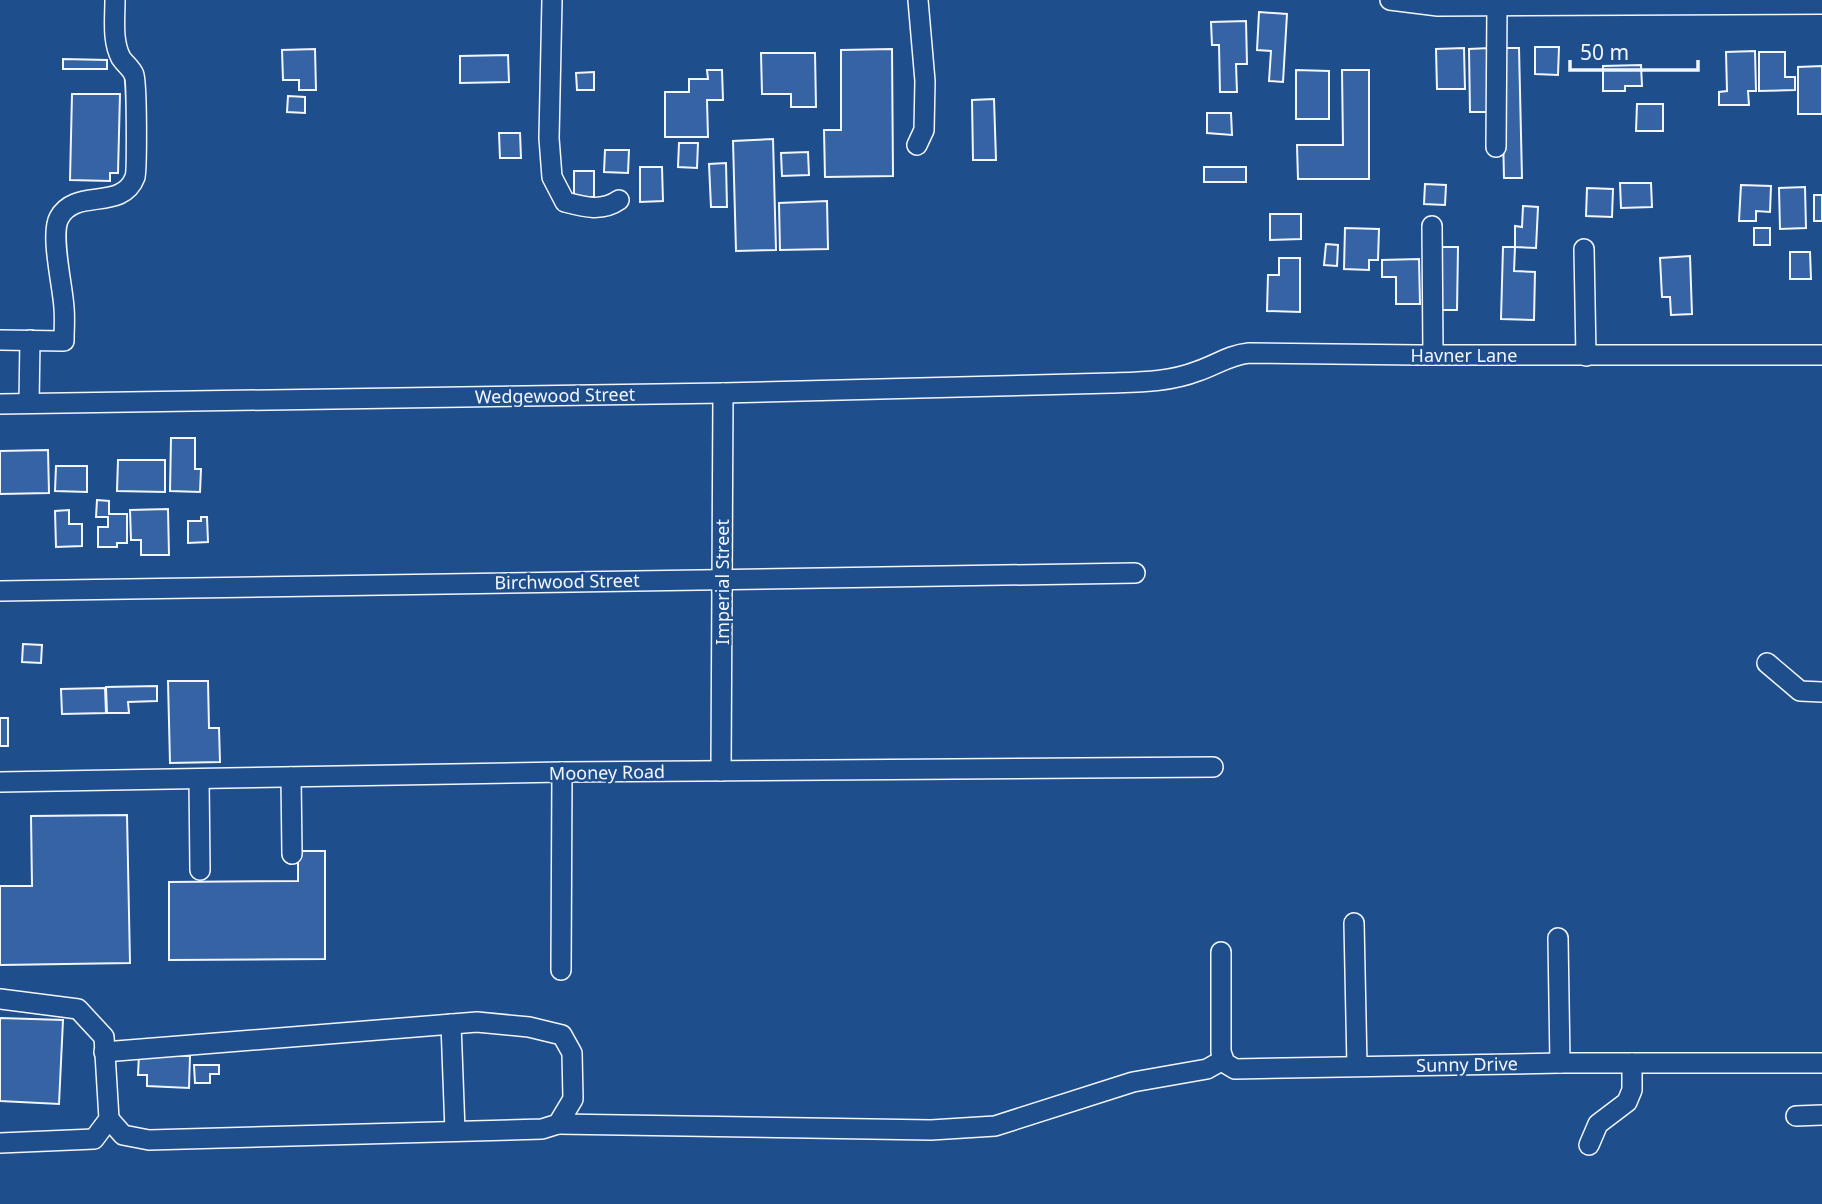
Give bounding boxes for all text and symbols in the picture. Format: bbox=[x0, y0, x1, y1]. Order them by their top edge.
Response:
scale bar bbox=[1570, 28, 1698, 72]
text: 50 m bbox=[1580, 38, 1629, 66]
street label: Havner Lane bbox=[1411, 343, 1517, 367]
street label: Wedgewood Street bbox=[475, 382, 636, 408]
street label: Imperial Street bbox=[710, 519, 734, 645]
street label: Birchwood Street bbox=[494, 568, 640, 594]
street label: Mooney Road bbox=[549, 759, 665, 785]
street label: Sunny Drive bbox=[1416, 1051, 1518, 1077]

